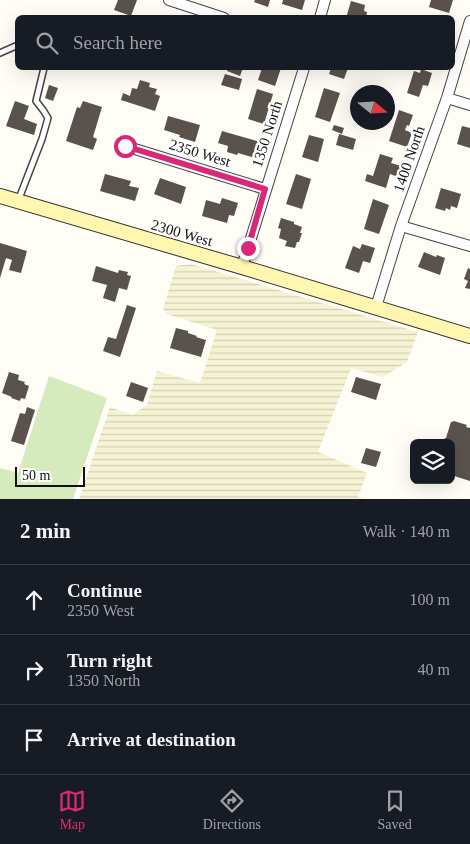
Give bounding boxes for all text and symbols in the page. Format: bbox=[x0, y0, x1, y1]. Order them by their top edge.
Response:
search box bbox=[15, 15, 455, 70]
icon: search bbox=[33, 29, 61, 57]
text: Search here bbox=[73, 32, 162, 53]
north arrow bbox=[350, 85, 395, 130]
street label: 1350 North bbox=[249, 98, 285, 169]
street label: 1400 North bbox=[390, 123, 428, 194]
route start bbox=[114, 135, 137, 158]
street label: 2350 West bbox=[167, 136, 233, 170]
street label: 2300 West bbox=[149, 217, 215, 250]
route end bbox=[237, 237, 260, 260]
map controls bbox=[410, 439, 455, 484]
button: layers bbox=[410, 439, 455, 484]
scale bar bbox=[15, 464, 85, 487]
text: 50 m bbox=[22, 468, 50, 483]
text: 2 min bbox=[20, 519, 71, 543]
text: Walk · 140 m bbox=[363, 523, 450, 540]
text: Continue bbox=[67, 580, 142, 601]
icon: ahead bbox=[20, 586, 48, 614]
text: 100 m bbox=[410, 591, 450, 608]
text: 2350 West bbox=[67, 602, 134, 619]
text: Turn right bbox=[67, 650, 152, 671]
icon: right bbox=[20, 656, 48, 684]
text: 40 m bbox=[418, 661, 450, 678]
text: 1350 North bbox=[67, 672, 140, 689]
icon: arrive bbox=[20, 726, 48, 754]
text: Arrive at destination bbox=[67, 729, 236, 750]
tab: Map bbox=[58, 787, 86, 833]
tab: Directions bbox=[203, 787, 261, 833]
tab: Saved bbox=[378, 787, 412, 833]

